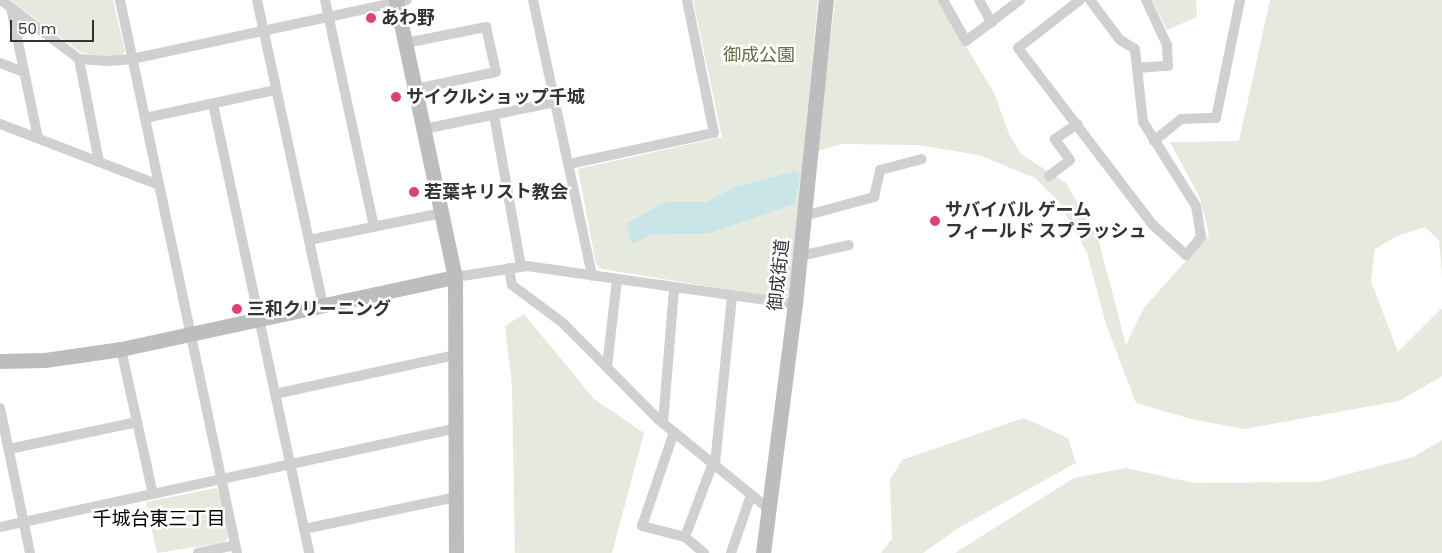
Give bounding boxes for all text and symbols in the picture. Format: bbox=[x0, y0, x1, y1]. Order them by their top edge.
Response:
place label: あわ野 bbox=[381, 7, 435, 29]
scale bar bbox=[12, 10, 96, 42]
marker: あわ野 bbox=[365, 12, 377, 24]
text: 50 m bbox=[18, 18, 56, 39]
park label: 御成公園 bbox=[723, 44, 795, 66]
place label: サイクルショップ千城 bbox=[406, 86, 586, 108]
marker: サイクルショップ千城 bbox=[390, 91, 402, 103]
place label: 若葉キリスト教会 bbox=[424, 181, 568, 203]
marker: 若葉キリスト教会 bbox=[408, 186, 420, 198]
place label: サバイバル ゲーム フィールド スプラッシュ bbox=[945, 200, 1147, 242]
marker: サバイバル ゲーム フィールド スプラッシュ bbox=[929, 215, 941, 227]
street label: 御成街道 bbox=[764, 238, 794, 312]
place label: 三和クリーニング bbox=[247, 298, 391, 320]
marker: 三和クリーニング bbox=[231, 303, 243, 315]
district label: 千城台東三丁目 bbox=[93, 508, 225, 530]

